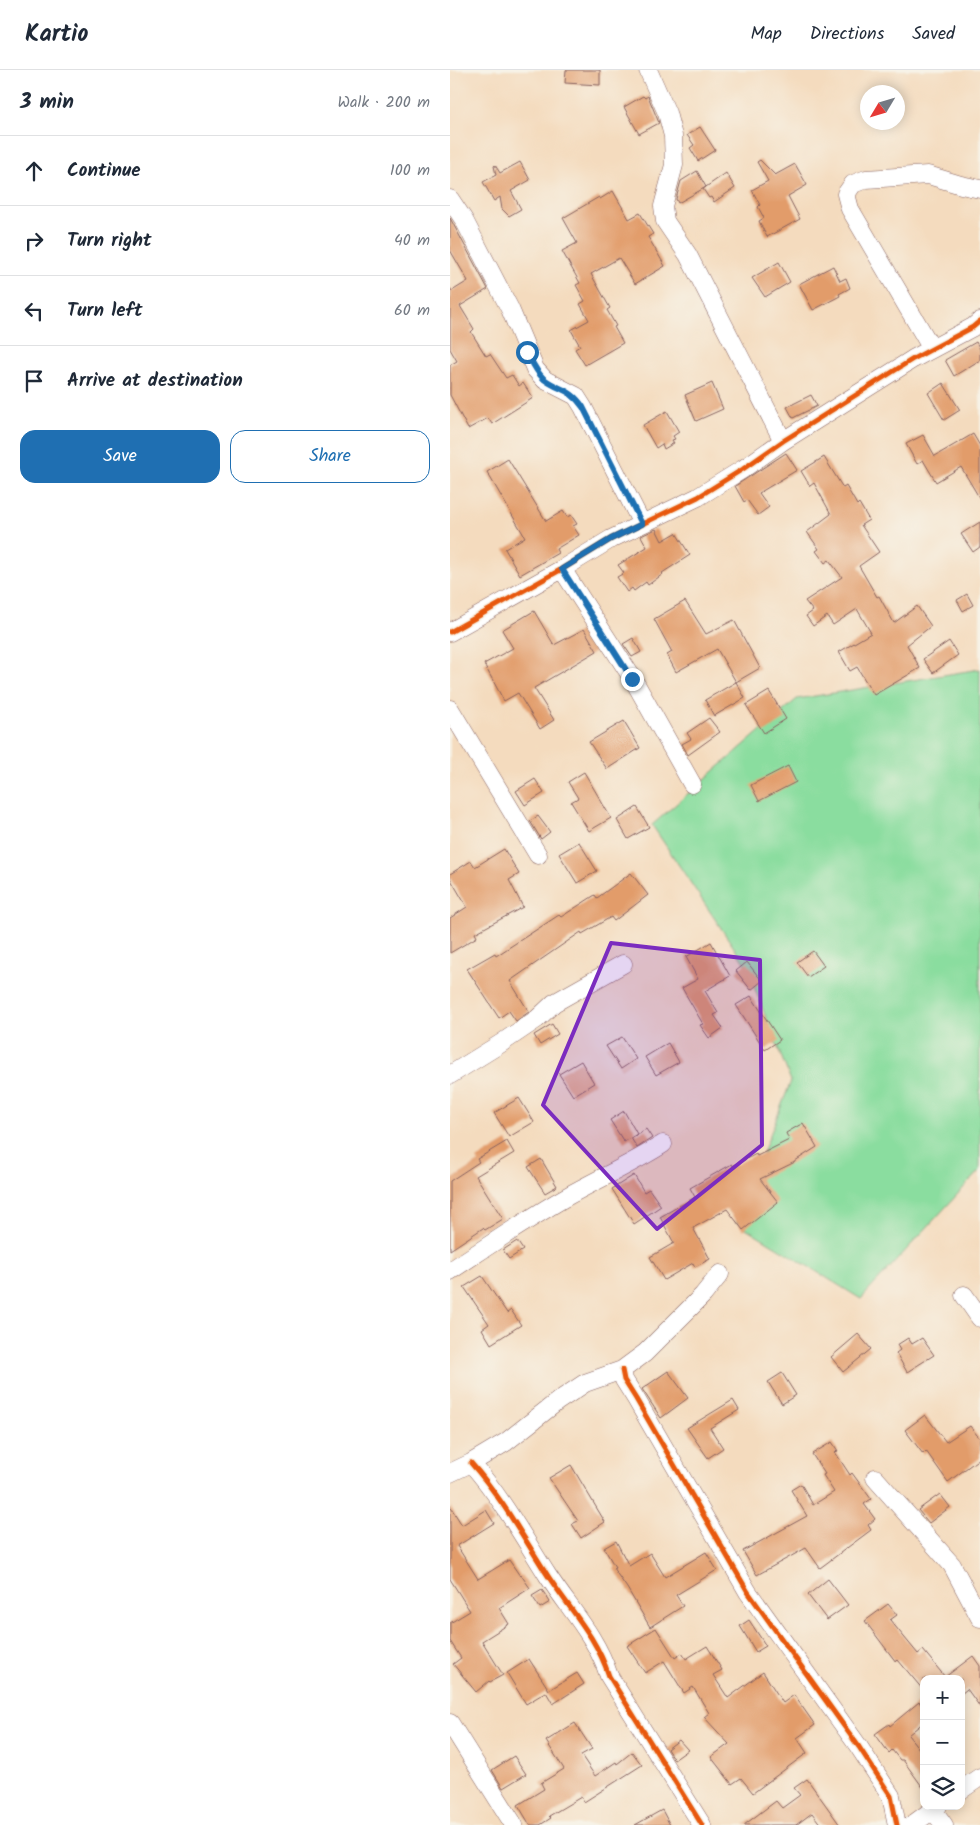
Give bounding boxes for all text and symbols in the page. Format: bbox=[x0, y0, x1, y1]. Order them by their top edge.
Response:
text: Kartio bbox=[25, 15, 88, 54]
text: Map bbox=[750, 20, 782, 49]
text: Directions bbox=[810, 20, 884, 49]
text: Saved bbox=[912, 20, 955, 49]
north arrow bbox=[860, 85, 905, 130]
text: 3 min bbox=[20, 86, 74, 119]
text: Walk · 200 m bbox=[337, 90, 430, 115]
text: Continue bbox=[67, 156, 140, 186]
icon: ahead bbox=[20, 157, 48, 185]
text: 100 m bbox=[390, 158, 430, 183]
text: Turn right bbox=[67, 226, 152, 256]
icon: right bbox=[20, 227, 48, 255]
text: 40 m bbox=[394, 228, 430, 253]
text: Turn left bbox=[67, 296, 142, 326]
icon: left bbox=[20, 297, 48, 325]
text: 60 m bbox=[394, 298, 430, 323]
route start bbox=[516, 341, 539, 364]
text: Arrive at destination bbox=[67, 366, 243, 396]
icon: arrive bbox=[20, 367, 48, 395]
button: Save bbox=[20, 430, 220, 483]
button: Share bbox=[230, 430, 430, 483]
route end bbox=[621, 668, 644, 691]
map controls bbox=[920, 1675, 965, 1810]
button: + bbox=[920, 1675, 965, 1720]
button: − bbox=[920, 1720, 965, 1765]
button: layers bbox=[920, 1765, 965, 1810]

